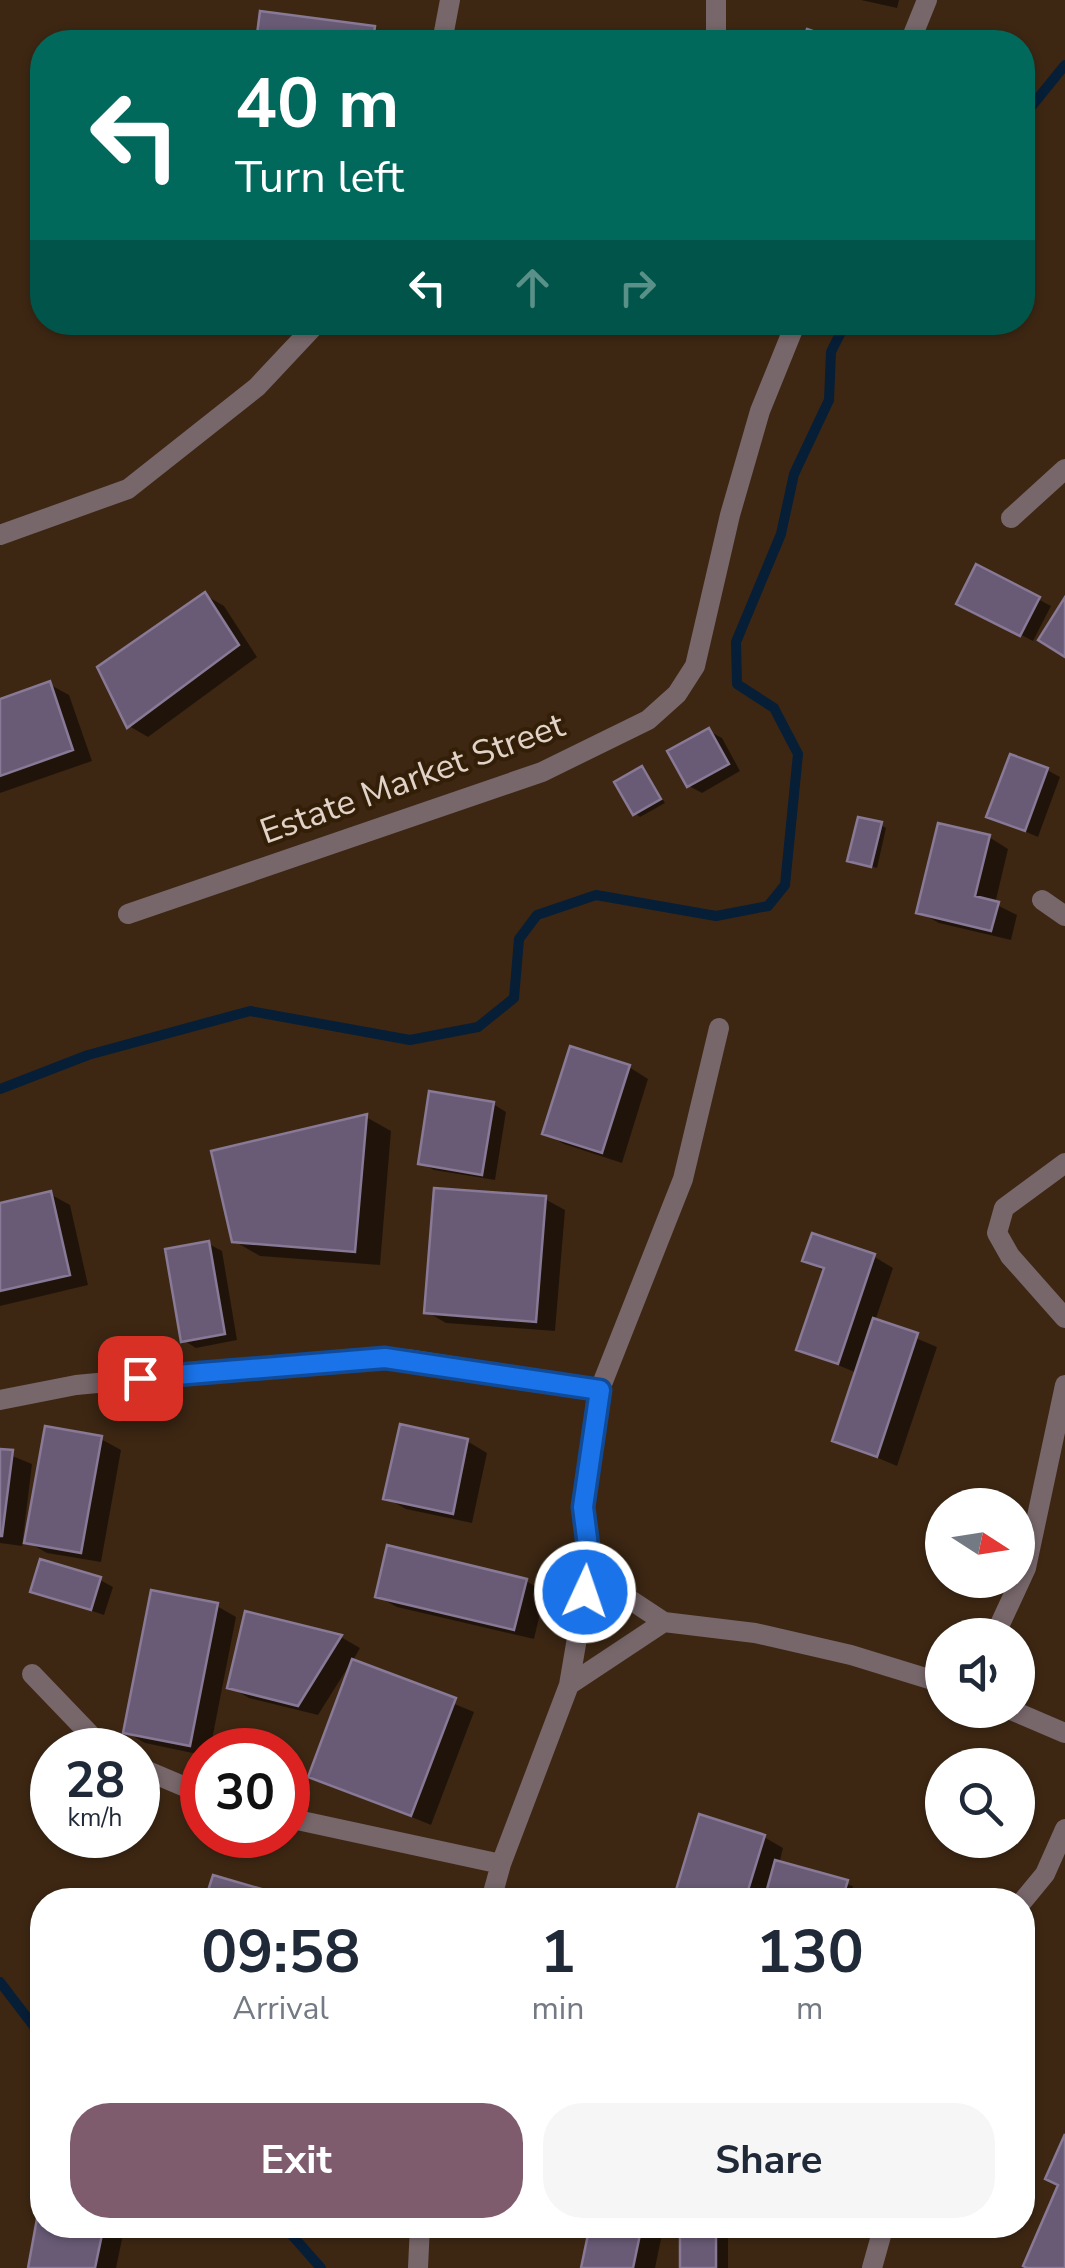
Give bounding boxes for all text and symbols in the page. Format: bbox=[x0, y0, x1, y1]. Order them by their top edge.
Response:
text: 40 m bbox=[235, 56, 399, 152]
icon: left bbox=[70, 70, 200, 200]
text: Turn left bbox=[235, 147, 404, 208]
icon: left bbox=[400, 260, 455, 315]
icon: ahead bbox=[505, 260, 560, 315]
icon: right bbox=[610, 260, 665, 315]
street label: Estate Market Street bbox=[253, 701, 572, 855]
pin bbox=[98, 1336, 183, 1421]
icon: arrive bbox=[113, 1351, 168, 1406]
north arrow bbox=[925, 1488, 1035, 1598]
map controls bbox=[925, 1488, 1035, 1858]
position arrow bbox=[533, 1540, 637, 1644]
button: sound bbox=[925, 1618, 1035, 1728]
speed limit sign: 30 bbox=[180, 1728, 310, 1858]
text: 28 bbox=[65, 1746, 125, 1815]
button: search bbox=[925, 1748, 1035, 1858]
text: km/h bbox=[67, 1801, 123, 1835]
text: 09:58 bbox=[201, 1911, 360, 1993]
text: 1 bbox=[540, 1911, 576, 1993]
text: 130 bbox=[756, 1911, 864, 1993]
text: Arrival bbox=[233, 1987, 329, 2030]
text: min bbox=[531, 1987, 584, 2030]
text: m bbox=[796, 1987, 823, 2030]
button: Exit bbox=[70, 2103, 523, 2218]
button: Share bbox=[543, 2103, 995, 2218]

